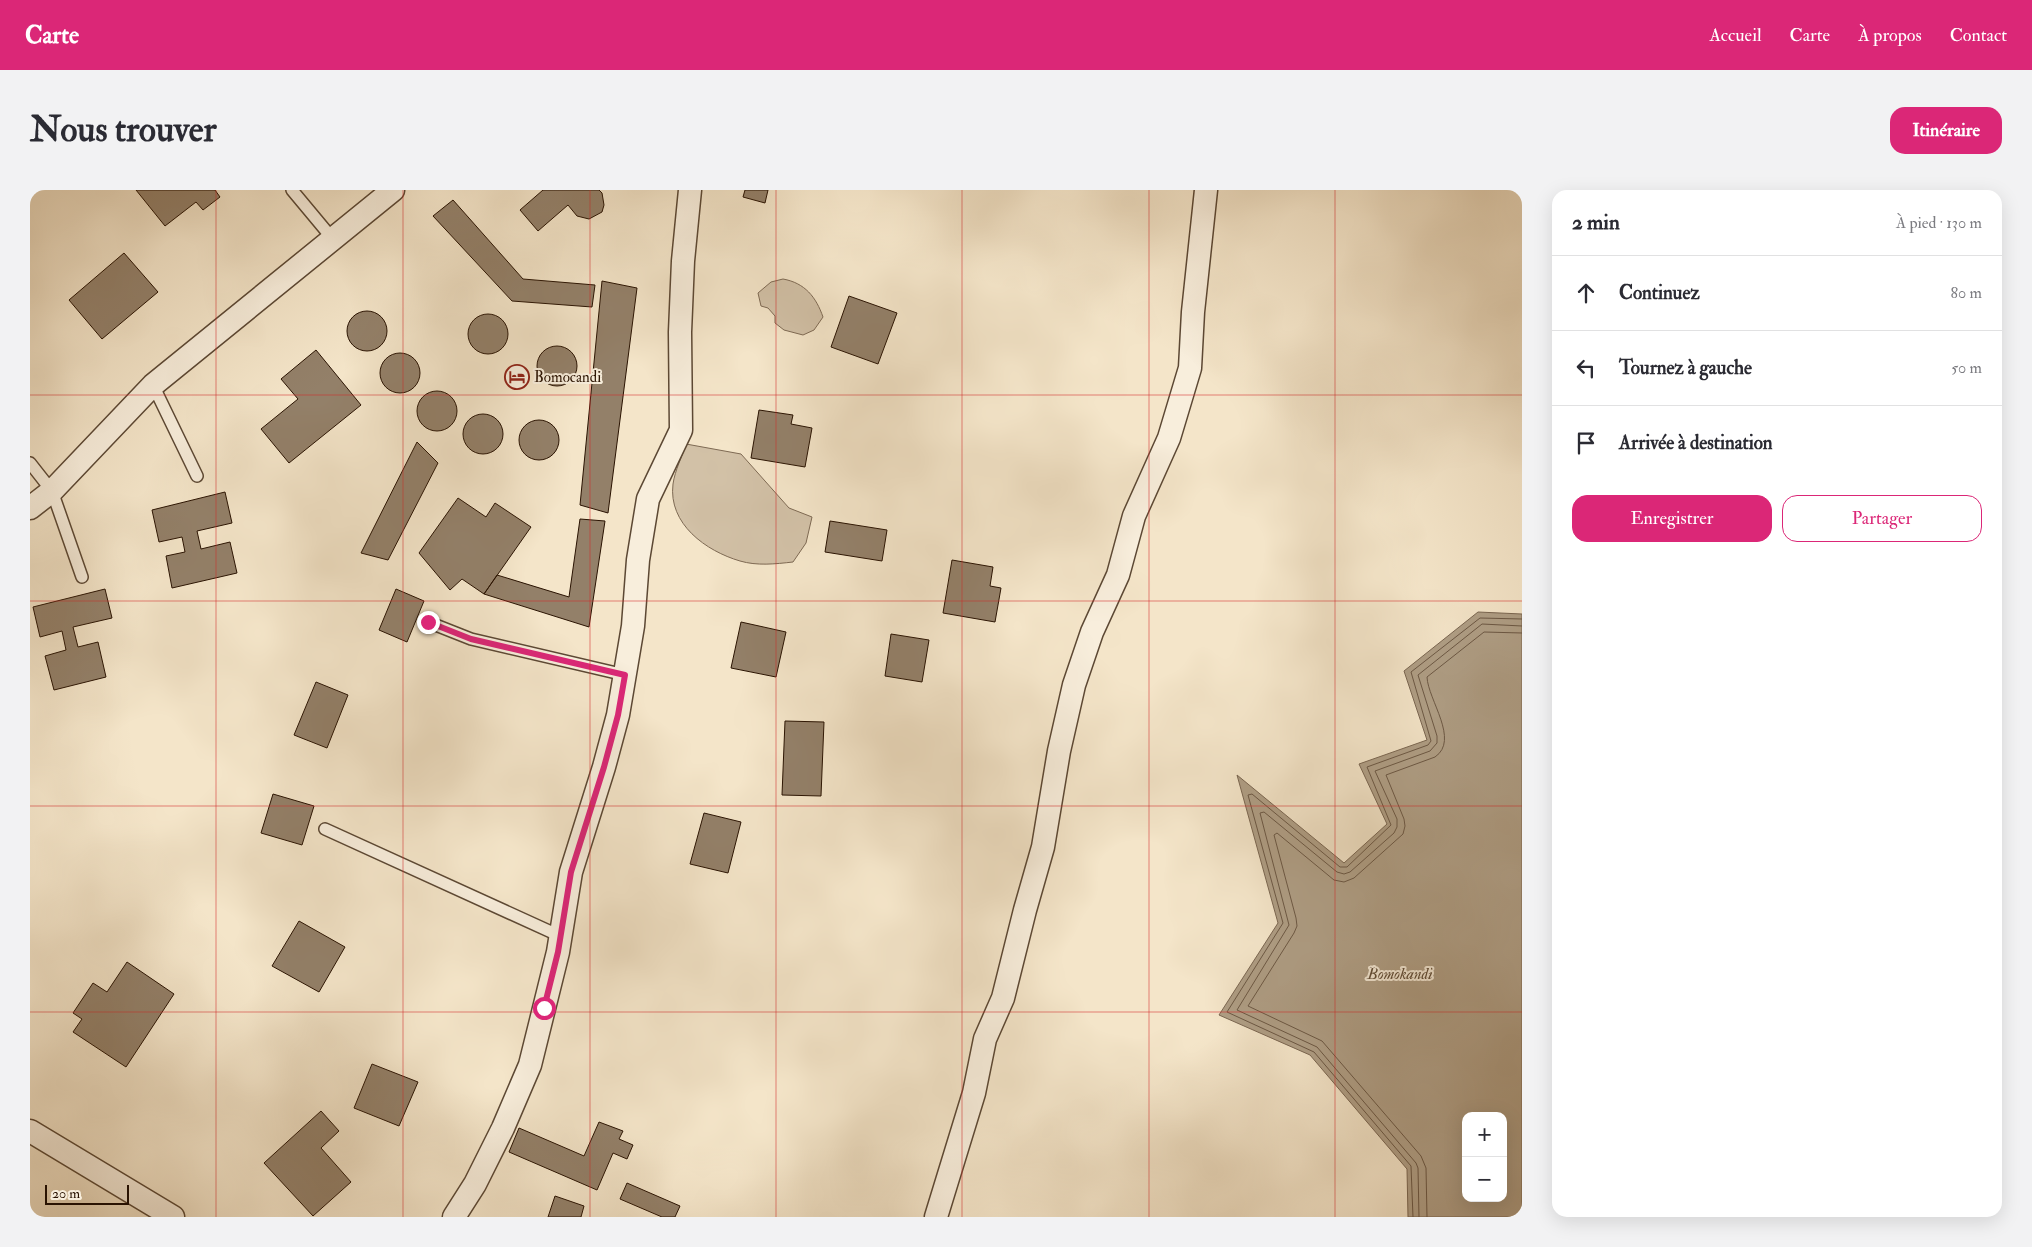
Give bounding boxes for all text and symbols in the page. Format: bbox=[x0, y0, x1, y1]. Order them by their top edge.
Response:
text: Carte bbox=[25, 20, 79, 51]
text: Accueil bbox=[1709, 24, 1762, 47]
text: Carte bbox=[1790, 24, 1830, 47]
text: À propos bbox=[1858, 24, 1922, 47]
text: Contact bbox=[1950, 24, 2007, 47]
button: Itinéraire bbox=[1890, 107, 2002, 154]
text: Nous trouver bbox=[30, 108, 217, 152]
text: 2 min bbox=[1572, 209, 1620, 236]
text: À pied · 130 m bbox=[1896, 213, 1982, 233]
icon: ahead bbox=[1572, 279, 1600, 307]
text: Continuez bbox=[1619, 281, 1700, 305]
text: 80 m bbox=[1951, 283, 1982, 303]
icon: left bbox=[1572, 354, 1600, 382]
text: Tournez à gauche bbox=[1619, 356, 1752, 380]
text: 50 m bbox=[1951, 358, 1982, 378]
hotel icon: Bomocandi bbox=[504, 364, 530, 390]
place label: Bomocandi bbox=[534, 368, 601, 387]
icon: arrive bbox=[1572, 429, 1600, 457]
text: Arrivée à destination bbox=[1619, 431, 1773, 455]
button: Enregistrer bbox=[1572, 495, 1772, 542]
button: Partager bbox=[1782, 495, 1982, 542]
route end bbox=[417, 611, 440, 634]
water label: Bomokandi bbox=[1366, 964, 1433, 984]
route start bbox=[533, 997, 556, 1020]
map controls bbox=[1462, 1112, 1507, 1202]
button: + bbox=[1462, 1112, 1507, 1157]
button: − bbox=[1462, 1157, 1507, 1202]
scale bar bbox=[45, 1182, 129, 1205]
text: 20 m bbox=[52, 1185, 80, 1202]

